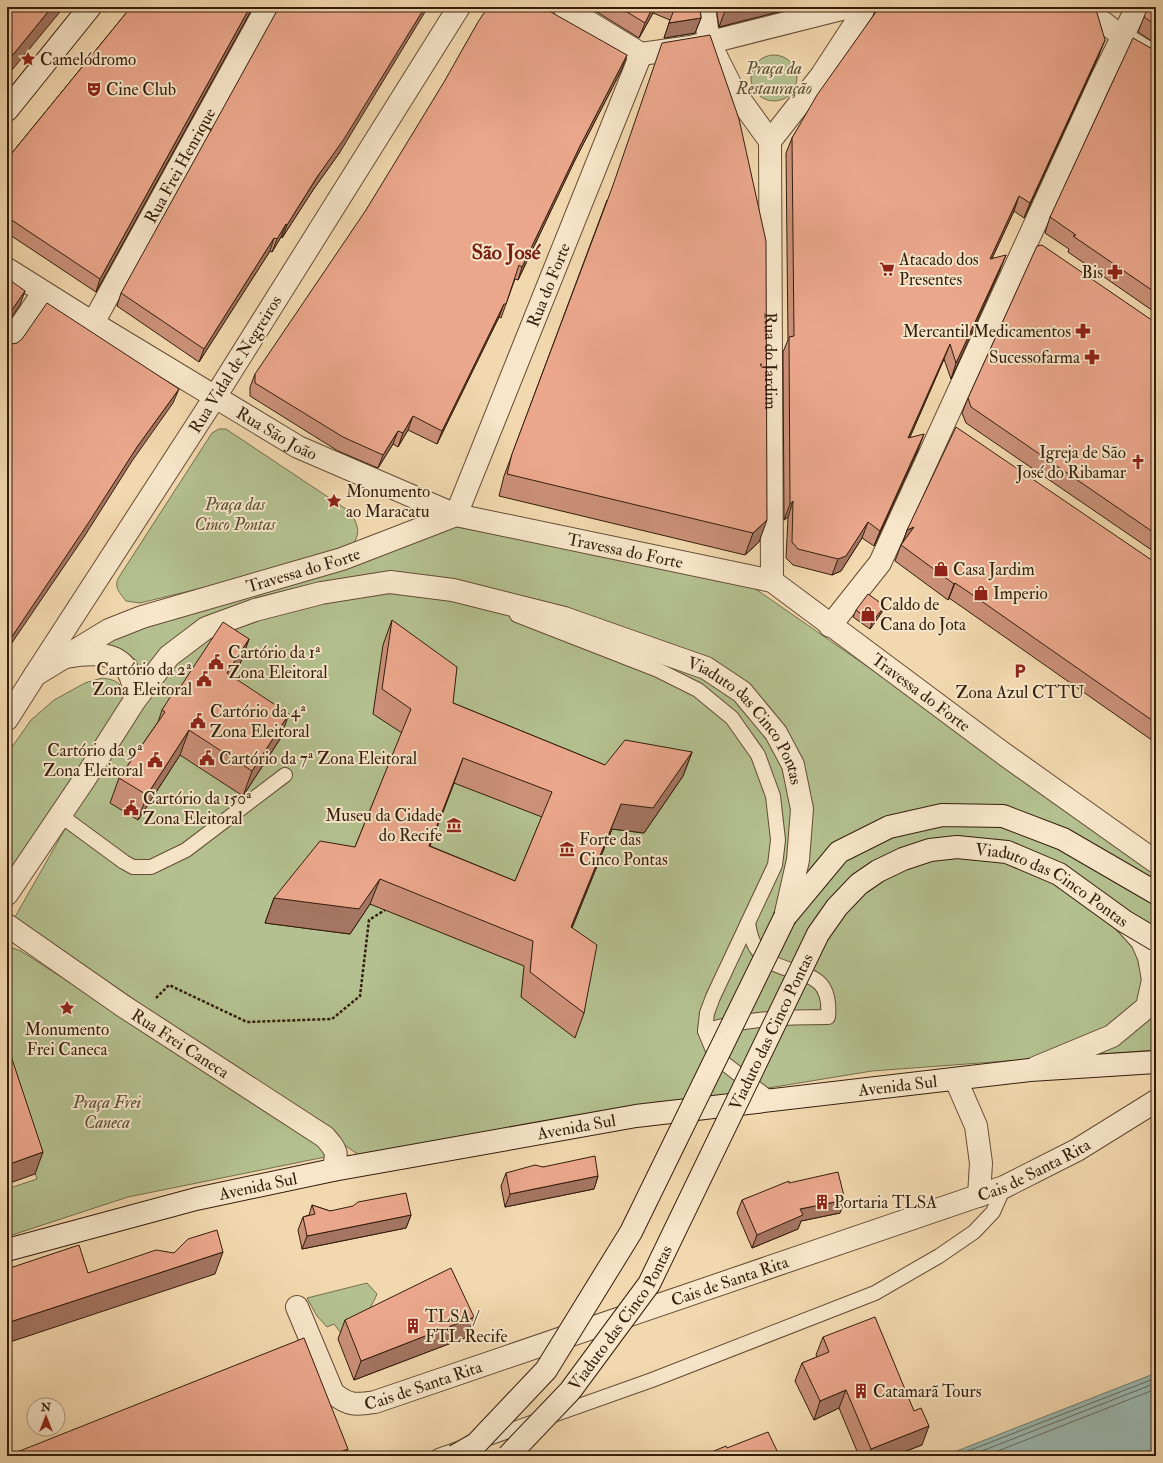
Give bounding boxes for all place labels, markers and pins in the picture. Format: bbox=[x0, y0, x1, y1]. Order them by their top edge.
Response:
place label: Camelódromo bbox=[40, 49, 136, 70]
place icon: Camelódromo bbox=[19, 50, 37, 68]
place label: Cine Club bbox=[106, 79, 176, 100]
theatre icon: Cine Club bbox=[85, 80, 103, 98]
place label: Atacado dos Presentes bbox=[898, 249, 979, 290]
supermarket icon: Atacado dos Presentes bbox=[878, 260, 896, 278]
place label: Bis bbox=[1082, 262, 1103, 283]
pharmacy icon: Bis bbox=[1106, 263, 1124, 281]
place label: Mercantil Medicamentos bbox=[903, 321, 1071, 342]
pharmacy icon: Mercantil Medicamentos bbox=[1074, 322, 1092, 340]
place label: Sucessofarma bbox=[989, 347, 1081, 368]
pharmacy icon: Sucessofarma bbox=[1083, 348, 1101, 366]
place label: Igreja de São José do Ribamar bbox=[1015, 442, 1127, 484]
church icon: Igreja de São José do Ribamar bbox=[1129, 453, 1147, 471]
place label: Monumento ao Maracatu bbox=[346, 481, 430, 522]
place icon: Monumento ao Maracatu bbox=[325, 492, 343, 510]
place label: Casa Jardim bbox=[953, 559, 1035, 581]
shop icon: Casa Jardim bbox=[932, 560, 950, 578]
place label: Imperio bbox=[993, 583, 1048, 605]
shop icon: Imperio bbox=[972, 584, 990, 602]
place label: Caldo de Cana do Jota bbox=[880, 594, 967, 636]
shop icon: Caldo de Cana do Jota bbox=[859, 605, 877, 623]
place label: Cartório da 1ª Zona Eleitoral bbox=[228, 642, 328, 683]
public building icon: Cartório da 1ª Zona Eleitoral bbox=[207, 653, 225, 671]
place label: Cartório da 2ª Zona Eleitoral bbox=[92, 659, 193, 700]
parking icon: Zona Azul CTTU bbox=[1011, 662, 1029, 680]
public building icon: Cartório da 2ª Zona Eleitoral bbox=[195, 670, 213, 688]
place label: Zona Azul CTTU bbox=[956, 682, 1084, 703]
place label: Cartório da 4ª Zona Eleitoral bbox=[210, 701, 310, 742]
public building icon: Cartório da 4ª Zona Eleitoral bbox=[189, 712, 207, 730]
place label: Cartório da 9ª Zona Eleitoral bbox=[43, 740, 144, 781]
place label: Cartório da 7ª Zona Eleitoral bbox=[219, 748, 418, 769]
public building icon: Cartório da 7ª Zona Eleitoral bbox=[198, 749, 216, 767]
public building icon: Cartório da 9ª Zona Eleitoral bbox=[146, 751, 164, 769]
place label: Cartório da 150ª Zona Eleitoral bbox=[143, 788, 252, 829]
public building icon: Cartório da 150ª Zona Eleitoral bbox=[122, 799, 140, 817]
place label: Museu da Cidade do Recife bbox=[325, 805, 442, 846]
museum icon: Museu da Cidade do Recife bbox=[445, 816, 463, 834]
place label: Forte das Cinco Pontas bbox=[579, 829, 668, 870]
museum icon: Forte das Cinco Pontas bbox=[558, 840, 576, 858]
place icon: Monumento Frei Caneca bbox=[58, 999, 76, 1017]
place label: Monumento Frei Caneca bbox=[25, 1019, 109, 1060]
place label: Portaria TLSA bbox=[834, 1192, 937, 1213]
building icon: Portaria TLSA bbox=[813, 1193, 831, 1211]
place label: TLSA / FTL Recife bbox=[425, 1306, 508, 1347]
building icon: TLSA / FTL Recife bbox=[404, 1317, 422, 1335]
place label: Catamarã Tours bbox=[873, 1381, 982, 1402]
building icon: Catamarã Tours bbox=[852, 1382, 870, 1400]

